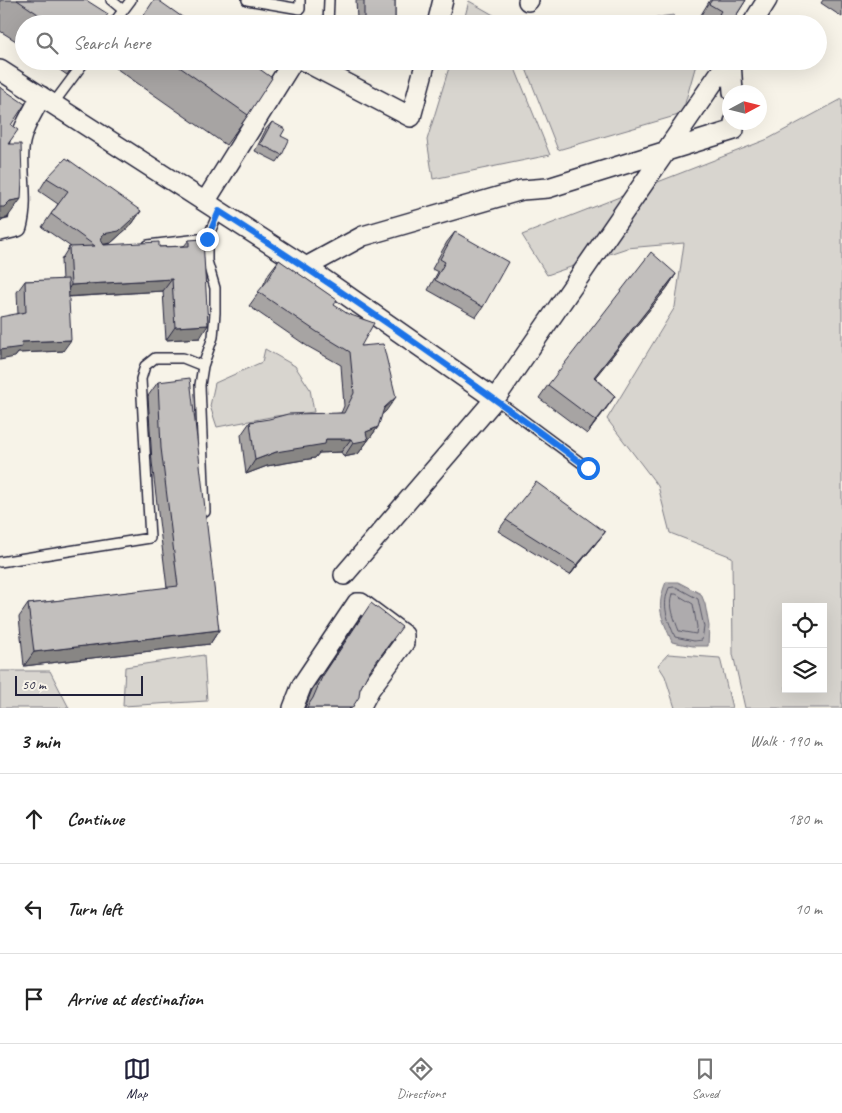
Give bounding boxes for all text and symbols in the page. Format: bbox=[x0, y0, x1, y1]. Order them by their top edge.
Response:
search box bbox=[15, 15, 827, 70]
icon: search bbox=[33, 29, 61, 57]
text: Search here bbox=[73, 31, 150, 55]
north arrow bbox=[722, 85, 767, 130]
route end bbox=[196, 228, 219, 251]
route start bbox=[577, 457, 600, 480]
map controls bbox=[782, 603, 827, 693]
button: locate bbox=[782, 603, 827, 648]
button: layers bbox=[782, 648, 827, 693]
scale bar bbox=[15, 673, 142, 696]
text: 50 m bbox=[22, 676, 46, 693]
text: 3 min bbox=[20, 728, 60, 754]
text: Walk · 190 m bbox=[750, 731, 822, 751]
icon: ahead bbox=[20, 805, 48, 833]
text: Continue bbox=[67, 807, 124, 831]
text: 180 m bbox=[788, 809, 822, 829]
icon: left bbox=[20, 895, 48, 923]
text: Turn left bbox=[67, 897, 122, 921]
text: 10 m bbox=[795, 899, 822, 919]
icon: arrive bbox=[20, 985, 48, 1013]
text: Arrive at destination bbox=[67, 987, 203, 1011]
tab: Map bbox=[123, 1055, 151, 1102]
tab: Directions bbox=[397, 1055, 445, 1102]
tab: Saved bbox=[691, 1055, 719, 1102]

